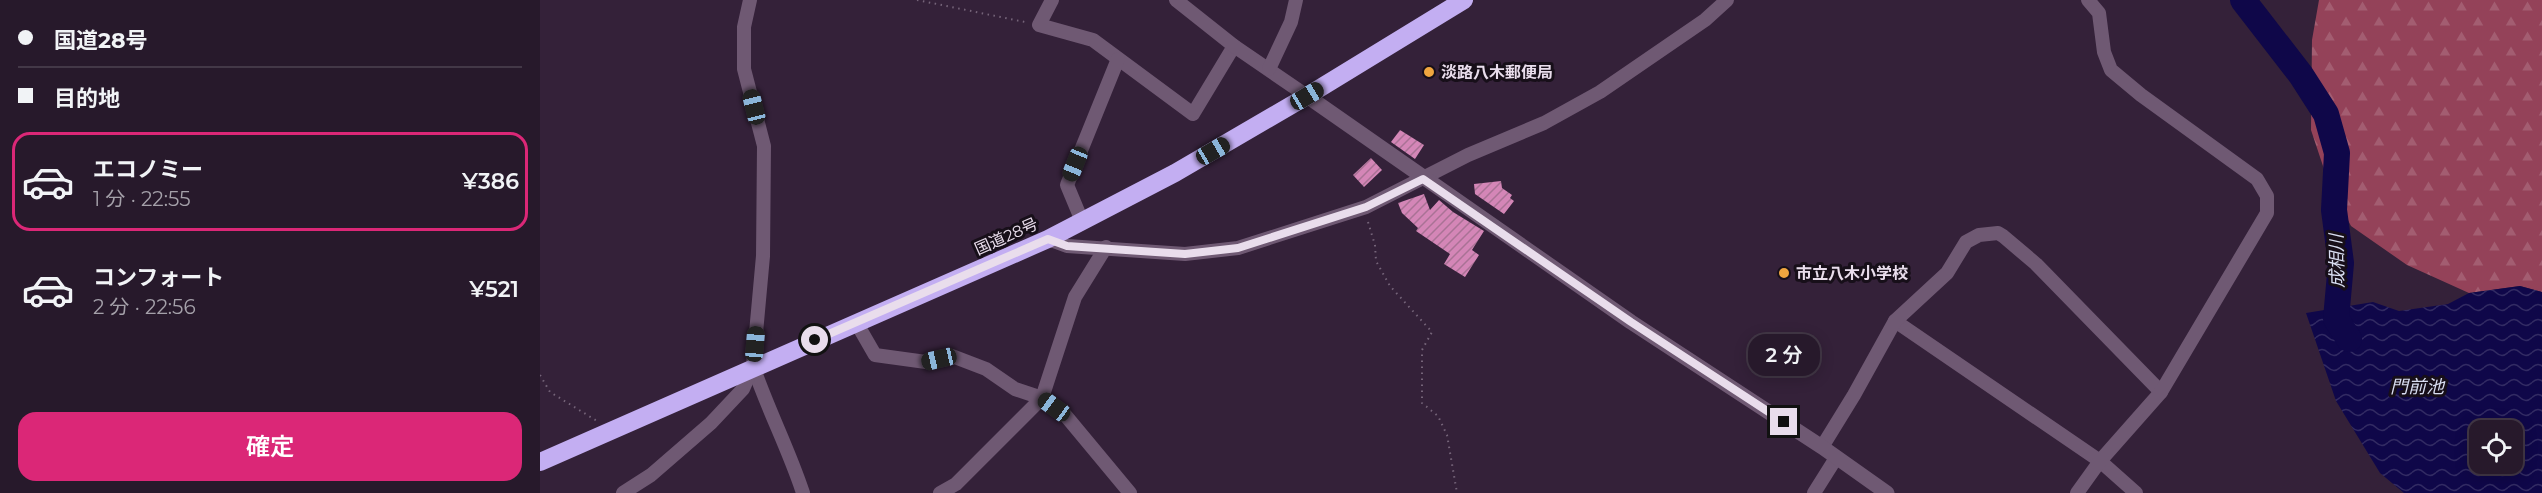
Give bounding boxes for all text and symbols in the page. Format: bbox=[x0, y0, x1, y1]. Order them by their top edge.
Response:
text: 国道28号 bbox=[54, 27, 148, 54]
place label: 淡路八木郵便局 bbox=[1441, 63, 1553, 82]
marker: 淡路八木郵便局 bbox=[1422, 65, 1436, 79]
car bbox=[1287, 79, 1327, 113]
text: 目的地 bbox=[54, 85, 120, 112]
car bbox=[741, 87, 767, 127]
car bbox=[1193, 134, 1233, 168]
car bbox=[1060, 144, 1090, 184]
icon: car bbox=[21, 155, 75, 209]
text: エコノミー bbox=[93, 156, 203, 183]
text: ¥386 bbox=[462, 168, 519, 195]
text: 1 分 · 22:55 bbox=[93, 187, 190, 211]
street label: 国道28号 bbox=[972, 214, 1041, 259]
water label: 成相川 bbox=[2325, 232, 2348, 288]
icon: car bbox=[21, 263, 75, 317]
text: コンフォート bbox=[93, 264, 224, 291]
place label: 市立八木小学校 bbox=[1796, 264, 1908, 283]
marker: 市立八木小学校 bbox=[1777, 266, 1791, 280]
text: ¥521 bbox=[469, 276, 519, 303]
text: 2 分 · 22:56 bbox=[93, 295, 196, 319]
car bbox=[744, 325, 766, 363]
route start bbox=[801, 326, 828, 353]
callout: 2 分 bbox=[1748, 335, 1820, 377]
text: 2 分 bbox=[1765, 343, 1803, 367]
car bbox=[919, 346, 959, 372]
water label: 門前池 bbox=[2390, 376, 2446, 398]
car bbox=[1034, 389, 1074, 425]
route end bbox=[1770, 408, 1797, 435]
button: 確定 bbox=[18, 412, 522, 481]
map controls bbox=[2469, 420, 2523, 474]
button: locate bbox=[2469, 420, 2523, 474]

